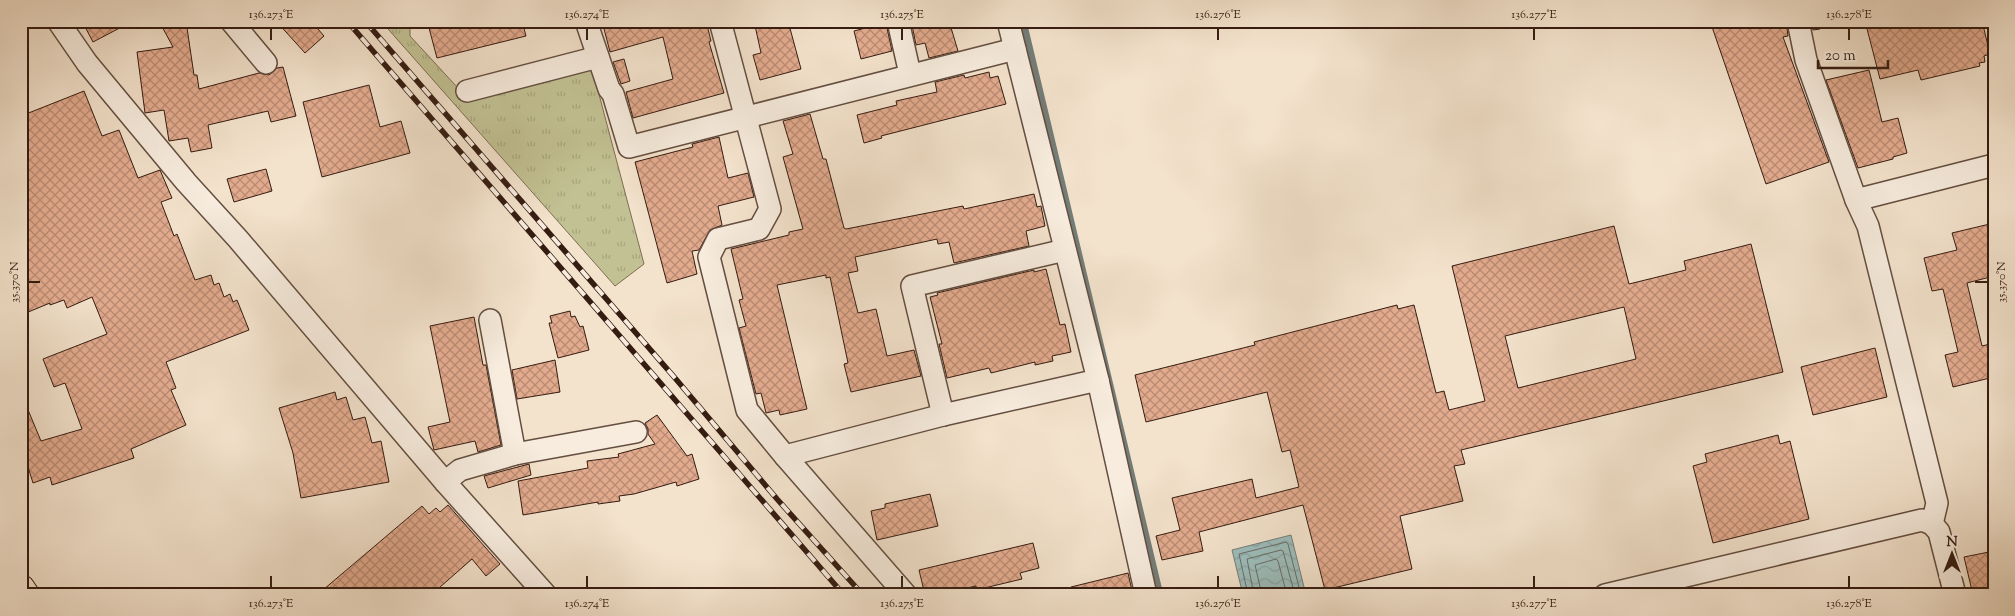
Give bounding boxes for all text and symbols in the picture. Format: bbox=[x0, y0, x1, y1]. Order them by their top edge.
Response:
text: 136.273°E bbox=[249, 6, 294, 24]
text: 136.274°E bbox=[565, 6, 610, 24]
text: 136.275°E bbox=[880, 6, 925, 24]
text: 136.276°E bbox=[1195, 6, 1242, 24]
text: 136.277°E bbox=[1511, 6, 1558, 24]
text: 136.278°E bbox=[1826, 6, 1873, 24]
scale bar bbox=[1818, 38, 1888, 70]
text: 20 m bbox=[1825, 46, 1856, 67]
text: 35.370°N bbox=[6, 261, 24, 303]
text: 35.370°N bbox=[1993, 261, 2011, 303]
north arrow bbox=[1928, 528, 1978, 578]
text: N bbox=[1946, 533, 1958, 553]
text: 136.273°E bbox=[249, 595, 294, 613]
text: 136.274°E bbox=[565, 595, 610, 613]
text: 136.275°E bbox=[880, 595, 925, 613]
text: 136.276°E bbox=[1195, 595, 1242, 613]
text: 136.277°E bbox=[1511, 595, 1558, 613]
text: 136.278°E bbox=[1826, 595, 1873, 613]

